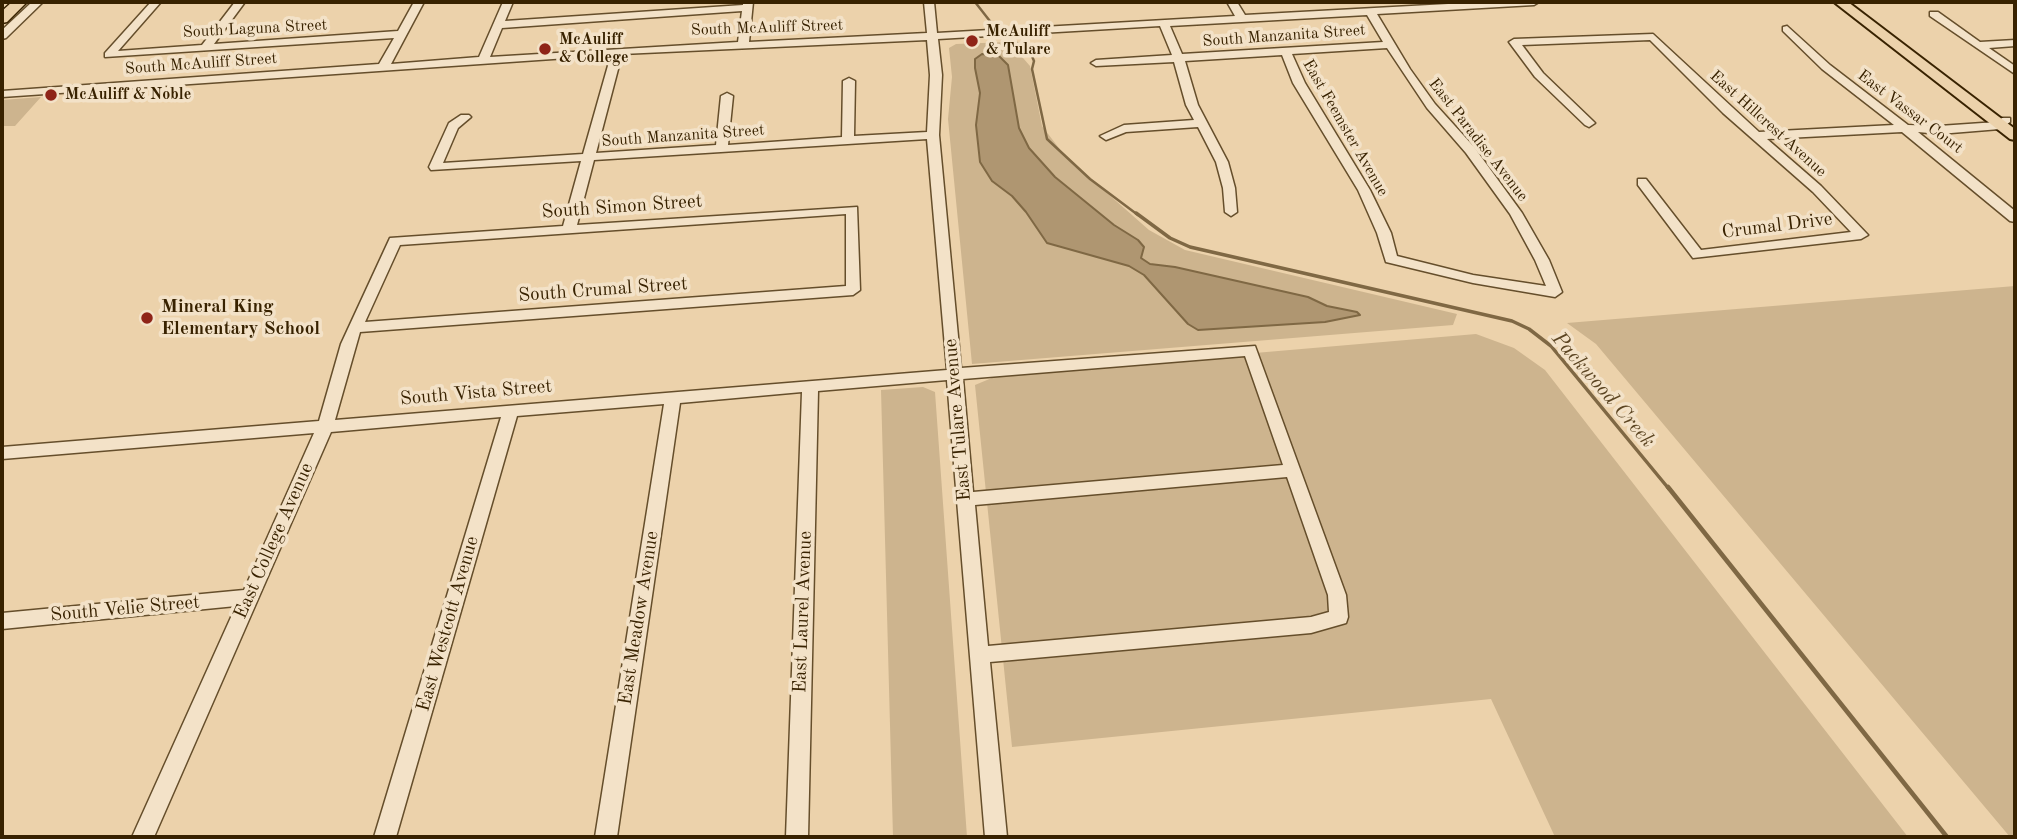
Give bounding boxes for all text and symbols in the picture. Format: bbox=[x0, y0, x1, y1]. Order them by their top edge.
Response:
street label: South Laguna Street bbox=[182, 16, 328, 42]
street label: South McAuliff Street bbox=[691, 16, 843, 40]
street label: South Manzanita Street bbox=[1202, 21, 1366, 51]
place label: McAuliff & Tulare bbox=[986, 22, 1051, 60]
place label: McAuliff & College bbox=[559, 30, 629, 68]
marker: McAuliff & Tulare bbox=[964, 33, 980, 49]
marker: McAuliff & College bbox=[537, 41, 553, 57]
street label: South McAuliff Street bbox=[124, 49, 278, 79]
street label: East Feemster Avenue bbox=[1298, 56, 1392, 200]
street label: East Vassar Court bbox=[1853, 66, 1967, 158]
street label: East Hillcrest Avenue bbox=[1706, 67, 1830, 181]
street label: East Paradise Avenue bbox=[1424, 75, 1532, 205]
place label: McAuliff & Noble bbox=[65, 85, 191, 105]
marker: McAuliff & Noble bbox=[43, 87, 59, 103]
street label: South Manzanita Street bbox=[601, 121, 765, 151]
street label: South Simon Street bbox=[541, 190, 703, 224]
street label: Crumal Drive bbox=[1720, 208, 1834, 244]
street label: South Crumal Street bbox=[518, 273, 688, 307]
place label: Mineral King Elementary School bbox=[161, 296, 320, 340]
marker: Mineral King Elementary School bbox=[139, 310, 155, 326]
water label: Packwood Creek bbox=[1546, 327, 1660, 453]
street label: East Tulare Avenue bbox=[940, 338, 976, 502]
street label: South Vista Street bbox=[399, 375, 553, 411]
street label: East College Avenue bbox=[229, 459, 319, 623]
street label: East Meadow Avenue bbox=[614, 529, 664, 707]
street label: East Laurel Avenue bbox=[789, 531, 817, 693]
street label: East Westcott Avenue bbox=[412, 534, 484, 714]
street label: South Velie Street bbox=[49, 591, 201, 627]

